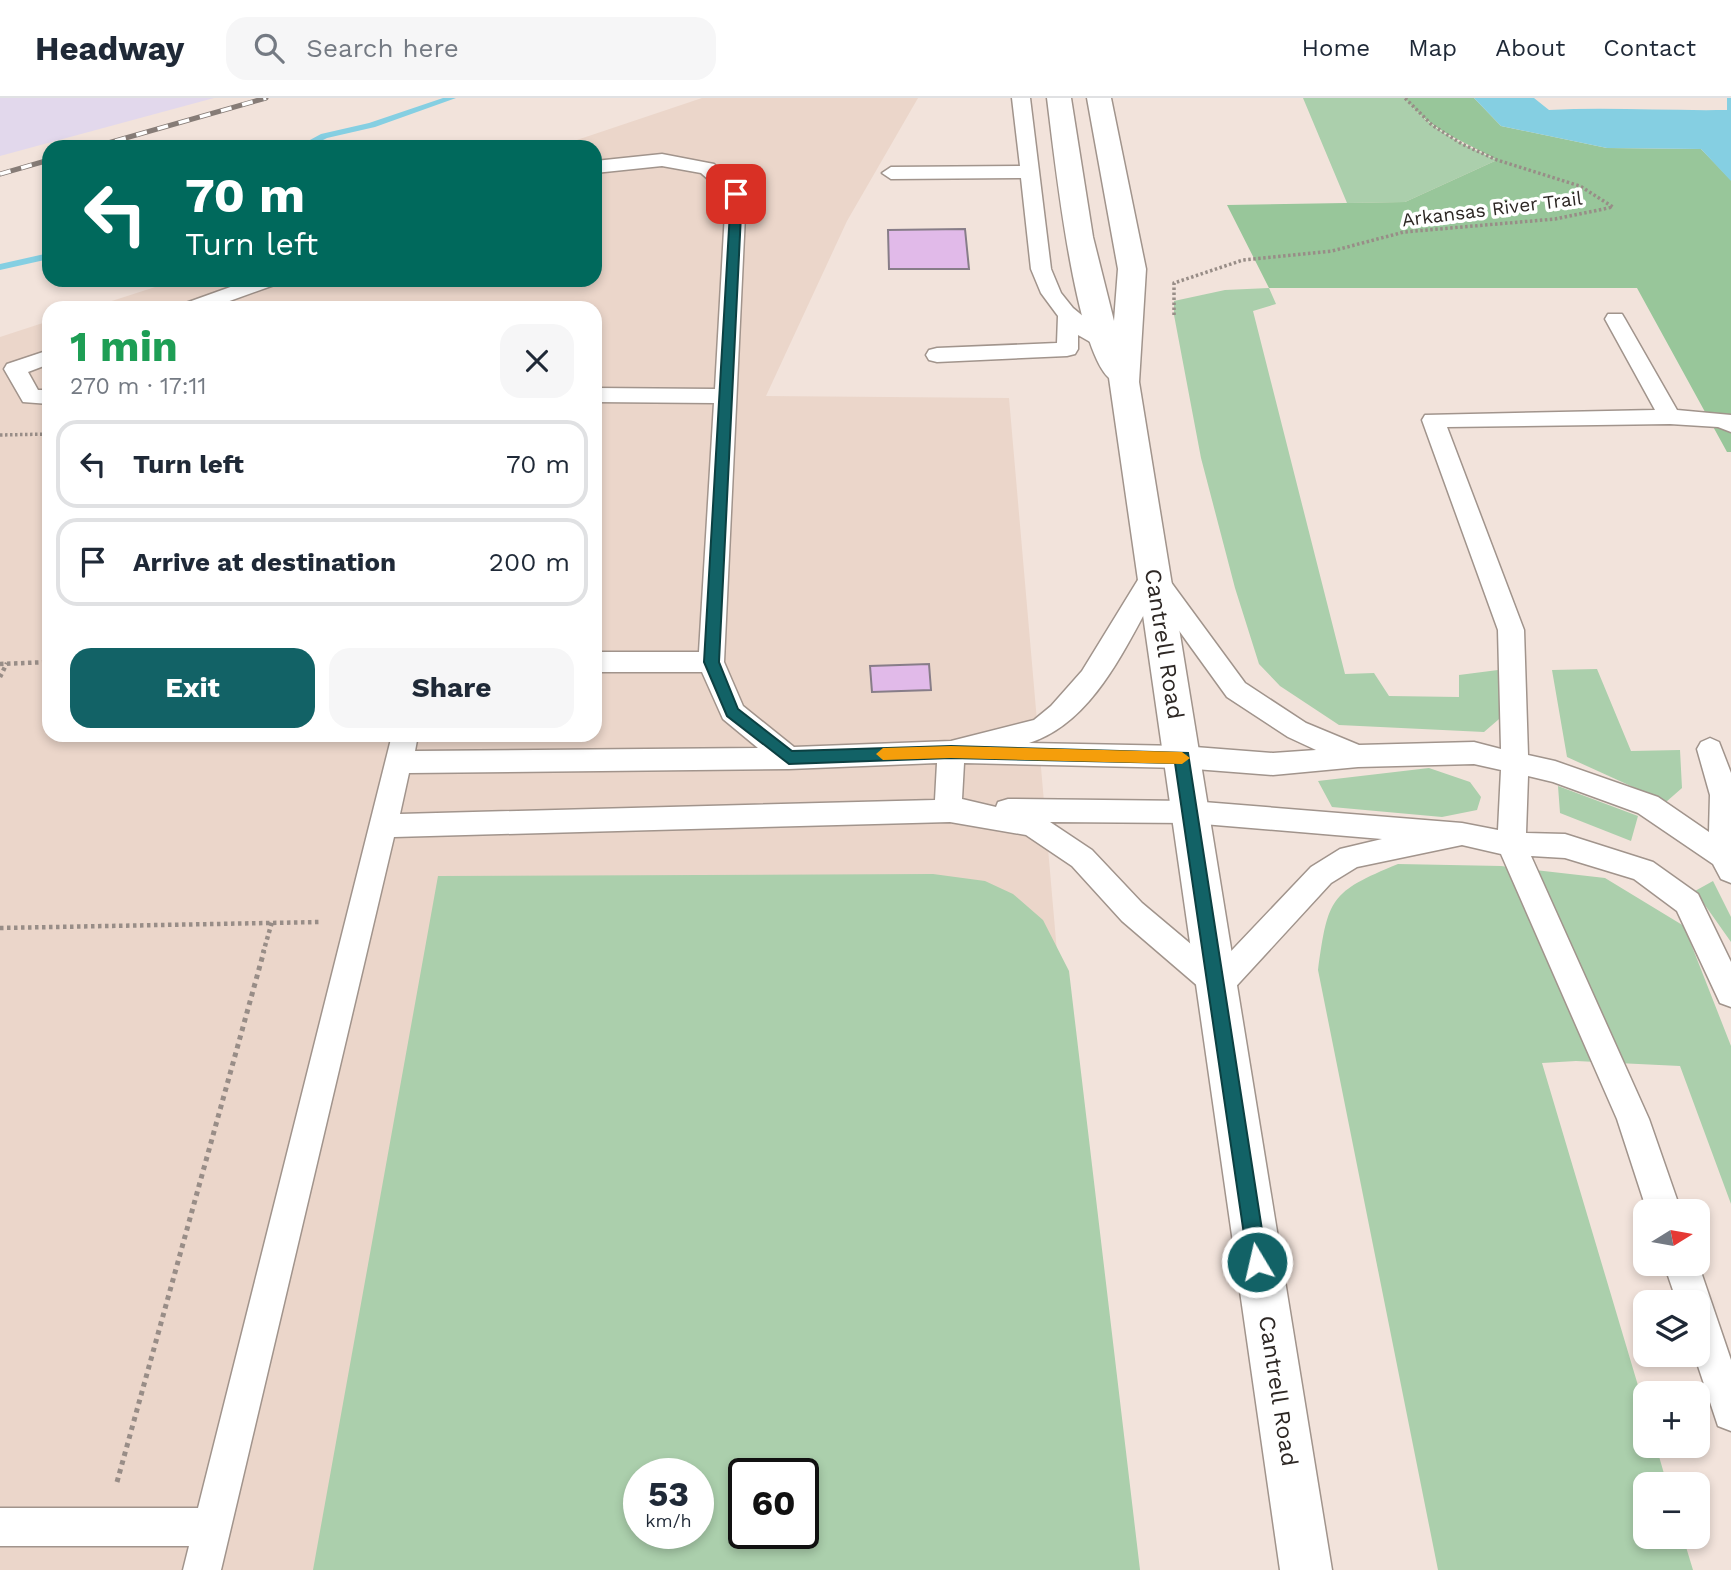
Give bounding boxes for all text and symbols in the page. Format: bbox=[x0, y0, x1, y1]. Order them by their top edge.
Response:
search box bbox=[226, 17, 716, 80]
text: Headway bbox=[35, 29, 184, 68]
icon: search bbox=[250, 29, 288, 67]
text: Search here bbox=[306, 33, 459, 63]
text: Home bbox=[1302, 34, 1370, 62]
text: Map bbox=[1408, 34, 1457, 62]
text: About bbox=[1495, 34, 1565, 62]
text: Contact bbox=[1603, 34, 1696, 62]
pin bbox=[706, 164, 766, 224]
text: 70 m bbox=[185, 166, 305, 224]
icon: left bbox=[70, 168, 161, 259]
icon: arrive bbox=[717, 175, 755, 213]
street label: Arkansas River Trail bbox=[1400, 186, 1584, 231]
text: Turn left bbox=[185, 225, 318, 263]
text: 1 min bbox=[70, 322, 178, 371]
button: close bbox=[500, 324, 574, 398]
text: 270 m · 17:11 bbox=[70, 373, 207, 400]
icon: left bbox=[74, 445, 112, 483]
text: Turn left bbox=[133, 449, 244, 479]
text: 70 m bbox=[506, 449, 570, 479]
icon: arrive bbox=[74, 543, 112, 581]
text: Arrive at destination bbox=[133, 547, 396, 577]
text: 200 m bbox=[489, 547, 570, 577]
street label: Cantrell Road bbox=[1139, 567, 1189, 721]
button: Exit bbox=[70, 648, 315, 728]
button: Share bbox=[329, 648, 574, 728]
north arrow bbox=[1633, 1199, 1710, 1276]
map controls bbox=[1633, 1199, 1710, 1549]
position arrow bbox=[1220, 1225, 1294, 1299]
button: layers bbox=[1633, 1290, 1710, 1367]
street label: Cantrell Road bbox=[1253, 1314, 1303, 1468]
button: + bbox=[1633, 1381, 1710, 1458]
speed limit sign: 60 bbox=[728, 1458, 819, 1549]
button: − bbox=[1633, 1472, 1710, 1549]
text: 53 bbox=[648, 1473, 689, 1515]
text: km/h bbox=[645, 1510, 692, 1531]

